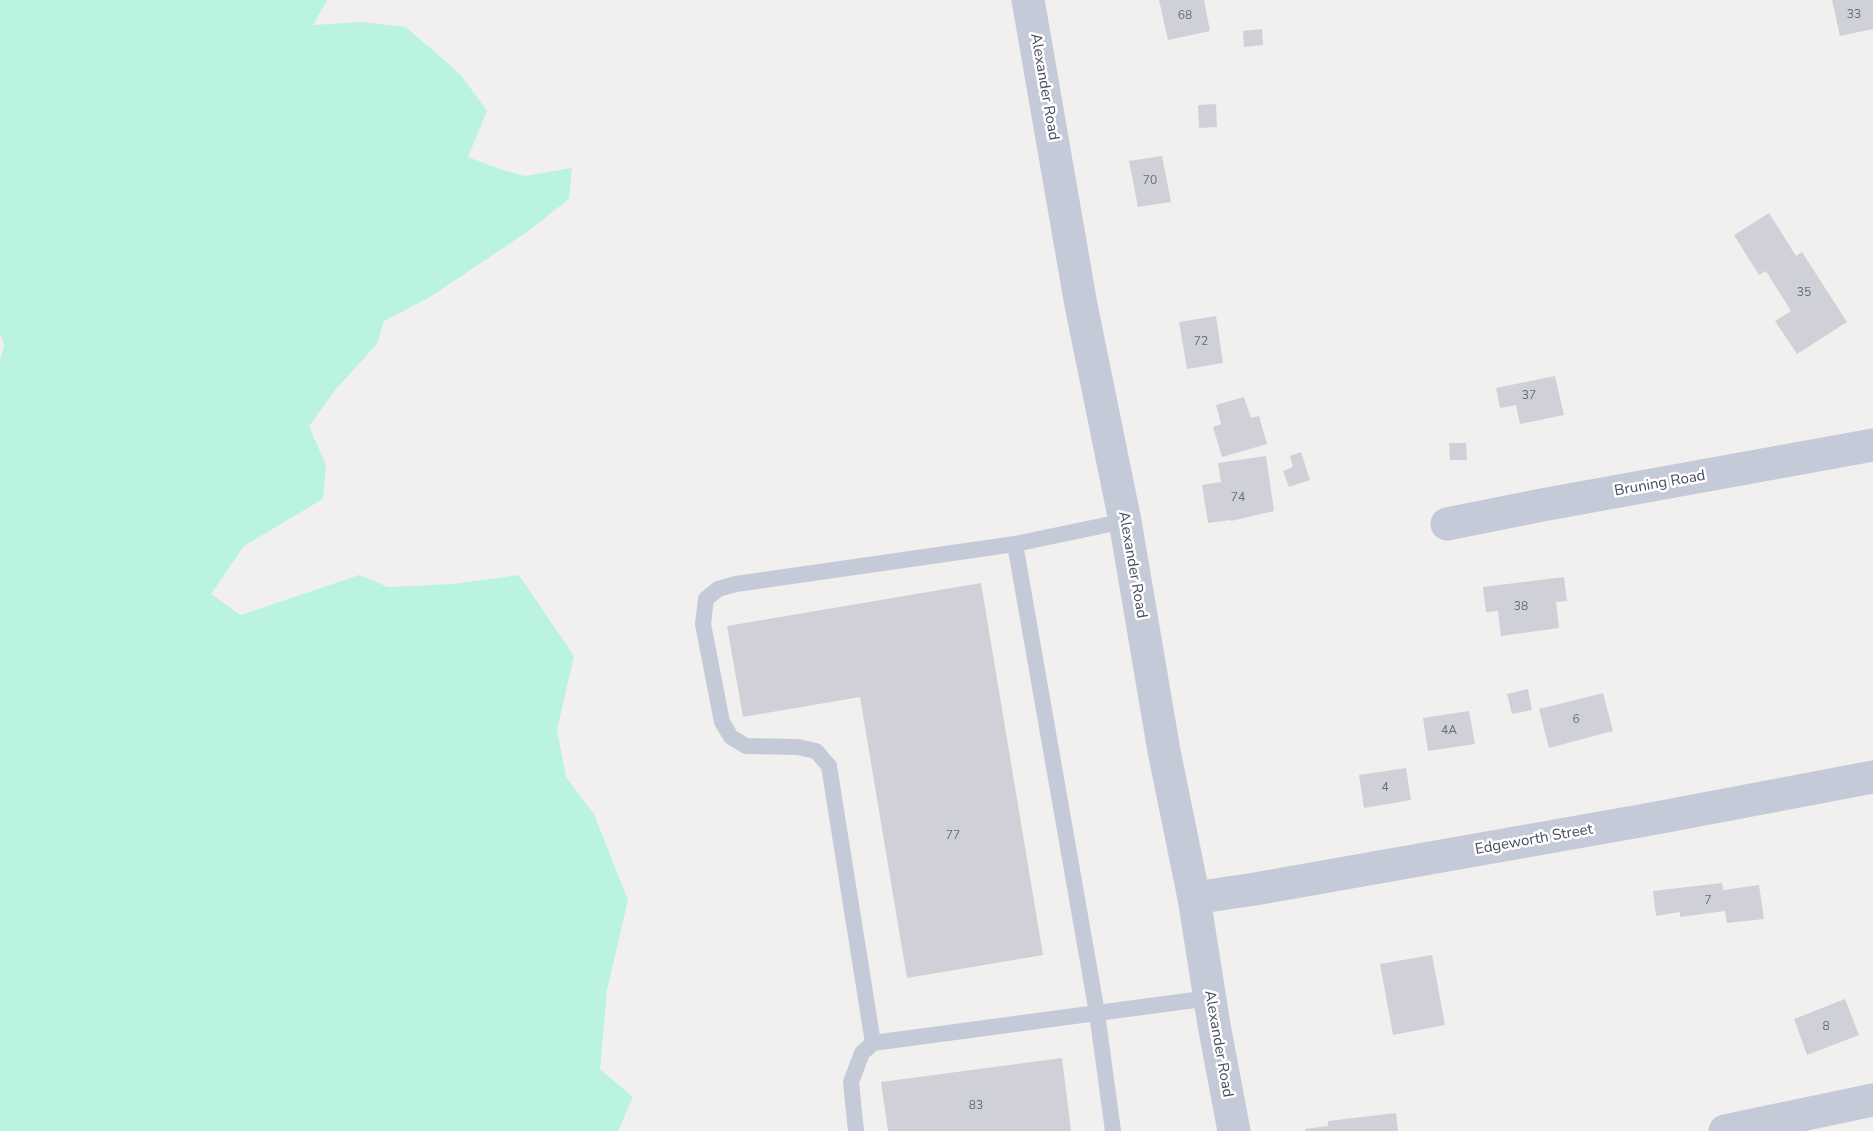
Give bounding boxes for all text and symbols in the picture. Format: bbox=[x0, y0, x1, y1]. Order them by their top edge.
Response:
house number: 33 bbox=[1847, 8, 1861, 22]
house number: 68 bbox=[1178, 9, 1192, 23]
street label: Alexander Road bbox=[1026, 32, 1062, 142]
house number: 70 bbox=[1143, 174, 1157, 188]
house number: 35 bbox=[1797, 286, 1811, 300]
house number: 72 bbox=[1194, 335, 1208, 349]
house number: 37 bbox=[1522, 389, 1536, 403]
street label: Bruning Road bbox=[1613, 467, 1707, 501]
house number: 74 bbox=[1231, 491, 1245, 505]
street label: Alexander Road bbox=[1114, 510, 1150, 620]
house number: 38 bbox=[1514, 600, 1528, 614]
house number: 6 bbox=[1572, 713, 1580, 727]
house number: 4A bbox=[1441, 724, 1457, 738]
house number: 4 bbox=[1381, 781, 1389, 795]
street label: Edgeworth Street bbox=[1474, 821, 1594, 859]
house number: 77 bbox=[946, 829, 960, 843]
house number: 7 bbox=[1704, 894, 1712, 908]
street label: Alexander Road bbox=[1200, 989, 1236, 1099]
house number: 8 bbox=[1822, 1020, 1830, 1034]
house number: 83 bbox=[969, 1099, 983, 1113]

